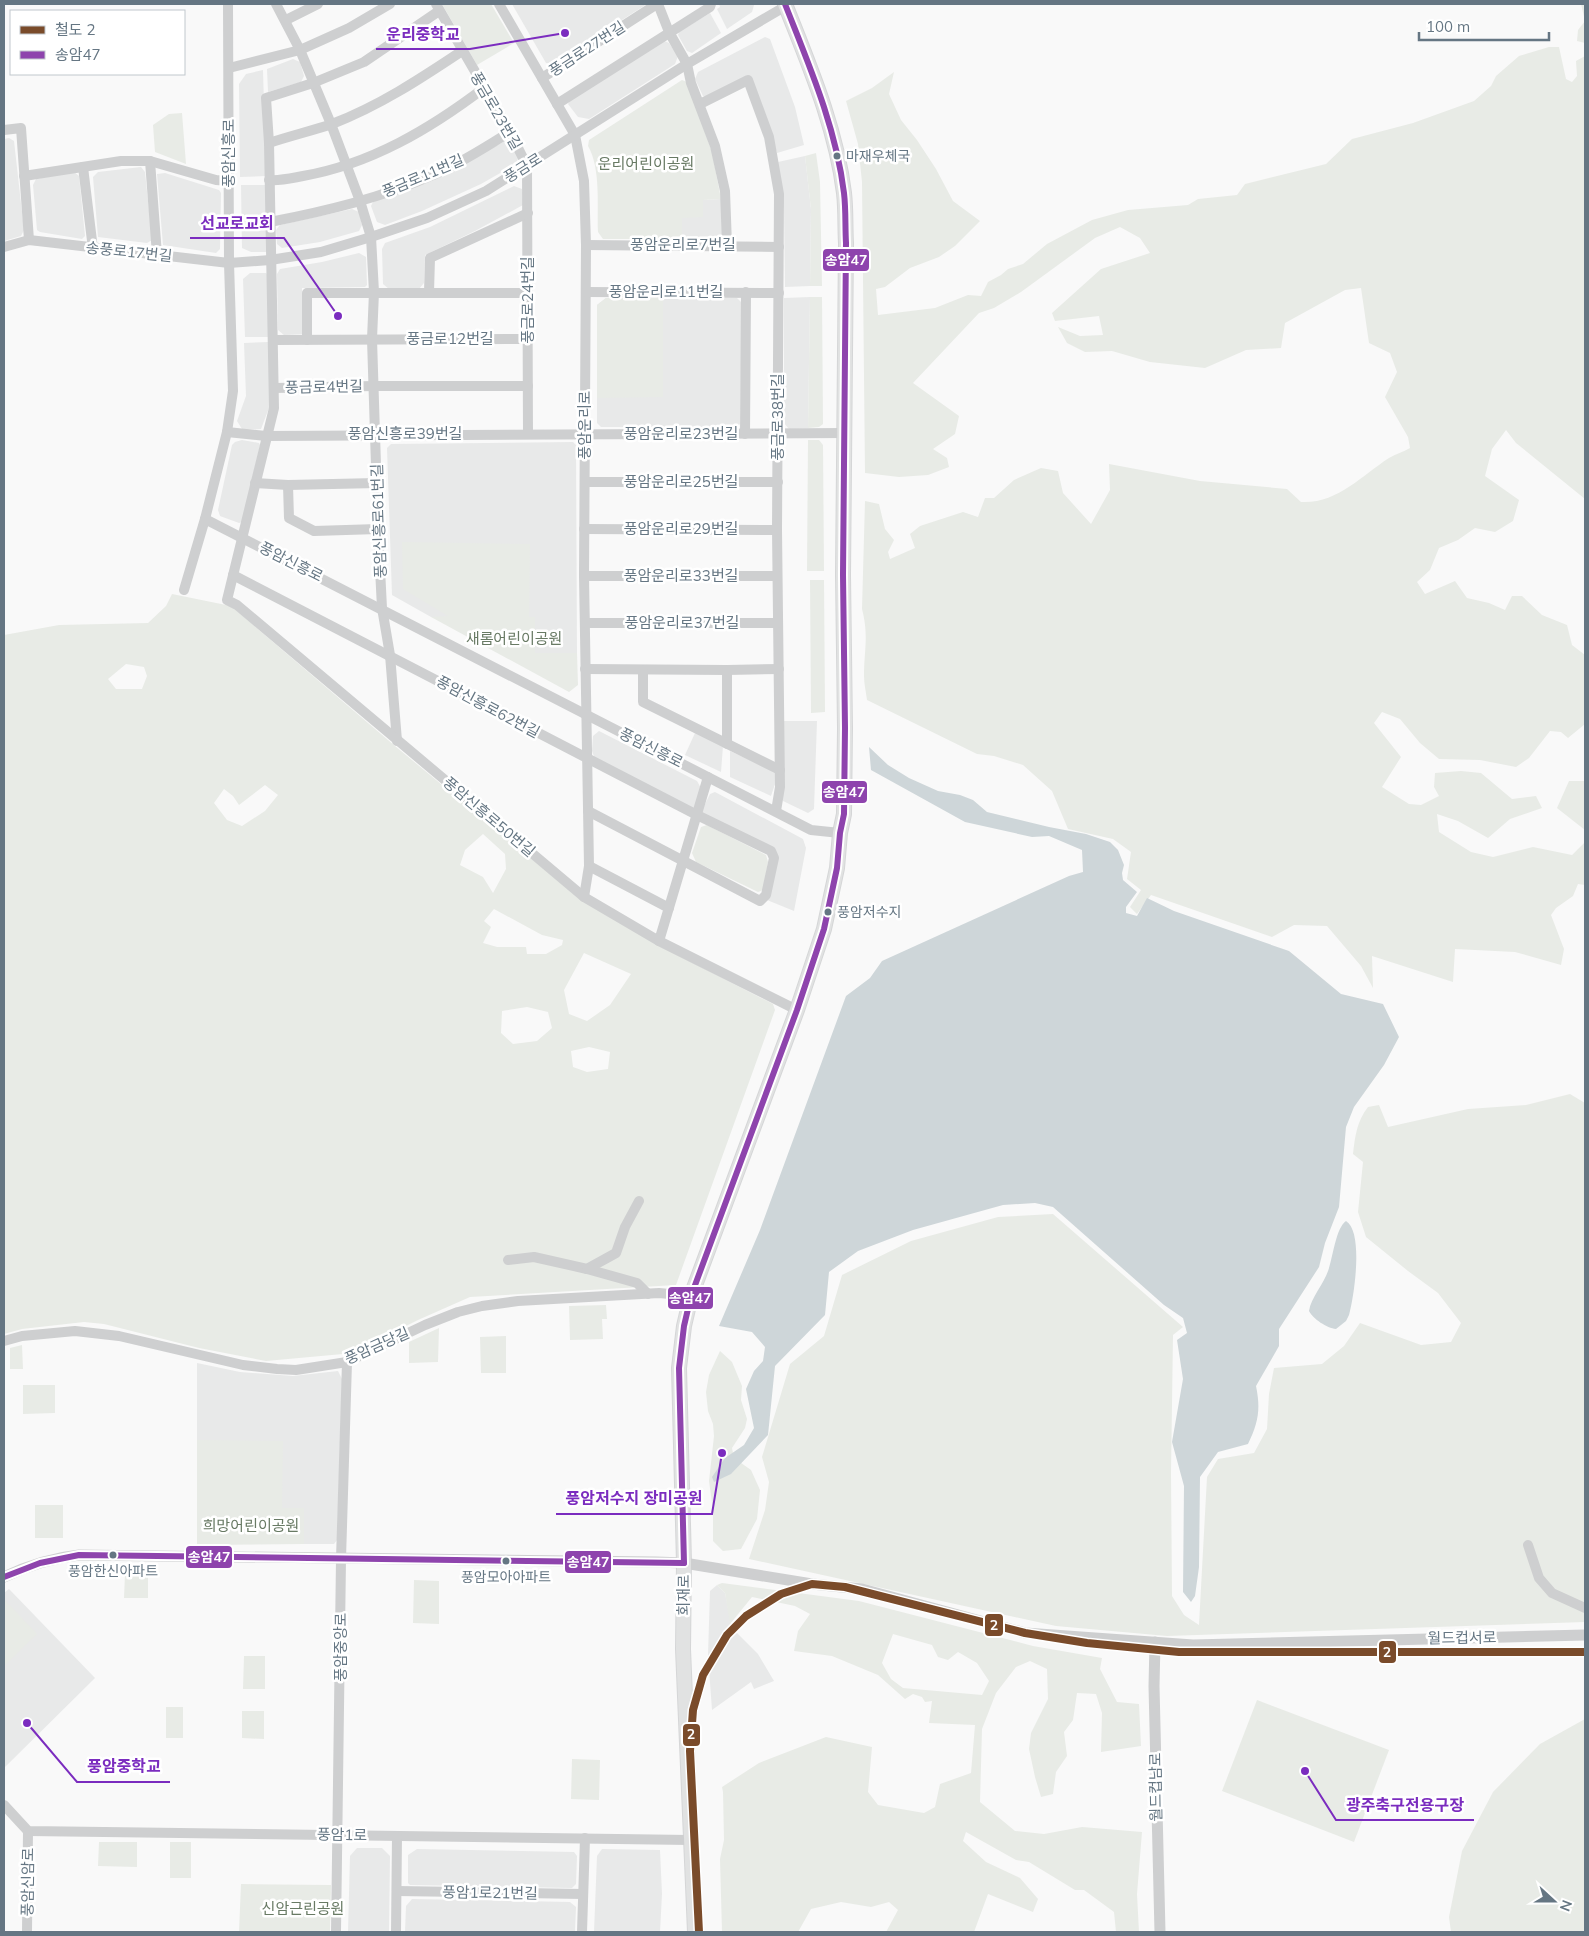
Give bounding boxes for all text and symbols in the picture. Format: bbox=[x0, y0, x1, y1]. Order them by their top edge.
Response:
legend bbox=[10, 10, 185, 75]
scale bar bbox=[1419, 10, 1549, 42]
street label: 풍금로27번길 bbox=[545, 17, 628, 80]
text: 100 m bbox=[1426, 17, 1470, 36]
callout: 운리중학교 bbox=[376, 18, 470, 49]
text: 철도 2 bbox=[55, 20, 96, 39]
text: 운리중학교 bbox=[386, 24, 460, 44]
text: 송암47 bbox=[55, 45, 101, 64]
street label: 풍금로23번길 bbox=[466, 68, 526, 153]
street label: 풍암신흥로 bbox=[219, 118, 238, 188]
place label: 마재우체국 bbox=[846, 147, 911, 165]
street label: 풍금로 bbox=[500, 149, 545, 187]
street label: 풍금로11번길 bbox=[379, 150, 467, 201]
marker: 마재우체국 bbox=[832, 151, 842, 161]
park label: 운리어린이공원 bbox=[598, 154, 694, 173]
callout: 선교로교회 bbox=[190, 207, 284, 238]
text: 선교로교회 bbox=[200, 213, 274, 233]
street label: 풍암운리로7번길 bbox=[630, 235, 736, 254]
street label: 송풍로17번길 bbox=[85, 238, 173, 265]
line badge: 송암47 bbox=[822, 248, 870, 272]
text: 송암47 bbox=[825, 251, 867, 269]
street label: 풍금로24번길 bbox=[518, 256, 537, 344]
street label: 풍암운리로11번길 bbox=[609, 282, 723, 301]
street label: 풍금로12번길 bbox=[406, 329, 494, 348]
street label: 풍금로38번길 bbox=[768, 373, 787, 461]
street label: 풍금로4번길 bbox=[285, 376, 363, 397]
street label: 풍암운리로 bbox=[575, 390, 594, 460]
street label: 풍암신흥로39번길 bbox=[348, 424, 462, 443]
street label: 풍암운리로23번길 bbox=[624, 424, 738, 443]
street label: 풍암신흥로61번길 bbox=[367, 463, 390, 579]
street label: 풍암운리로25번길 bbox=[624, 472, 738, 491]
street label: 풍암운리로29번길 bbox=[624, 519, 738, 538]
street label: 풍암신흥로 bbox=[256, 537, 326, 586]
street label: 풍암운리로33번길 bbox=[624, 566, 738, 585]
street label: 풍암운리로37번길 bbox=[625, 613, 739, 632]
park label: 새롬어린이공원 bbox=[466, 629, 562, 648]
street label: 풍암신흥로62번길 bbox=[433, 671, 543, 742]
street label: 풍암신흥로 bbox=[616, 723, 686, 772]
street label: 풍암신흥로50번길 bbox=[439, 773, 539, 861]
line badge: 송암47 bbox=[821, 780, 868, 804]
text: 송암47 bbox=[823, 783, 865, 801]
place label: 풍암저수지 bbox=[837, 903, 901, 921]
marker: 풍암저수지 bbox=[823, 907, 833, 917]
line badge: 송암47 bbox=[667, 1286, 714, 1310]
text: 송암47 bbox=[669, 1289, 711, 1307]
street label: 풍암금당길 bbox=[341, 1323, 412, 1368]
callout: 풍암저수지 장미공원 bbox=[556, 1483, 712, 1514]
text: 풍암저수지 장미공원 bbox=[566, 1488, 702, 1508]
park label: 희망어린이공원 bbox=[203, 1516, 299, 1535]
line badge: 송암47 bbox=[185, 1545, 233, 1569]
text: 송암47 bbox=[188, 1548, 230, 1566]
marker: 풍암한신아파트 bbox=[108, 1550, 118, 1560]
line badge: 송암47 bbox=[564, 1550, 612, 1574]
text: 송암47 bbox=[567, 1553, 609, 1571]
marker: 풍암모아아파트 bbox=[501, 1556, 511, 1566]
place label: 풍암한신아파트 bbox=[68, 1562, 158, 1580]
place label: 풍암모아아파트 bbox=[461, 1568, 551, 1586]
street label: 회재로 bbox=[674, 1574, 693, 1616]
street label: 풍암중앙로 bbox=[331, 1612, 350, 1682]
line badge: 2 bbox=[984, 1613, 1004, 1637]
text: 2 bbox=[990, 1616, 998, 1634]
street label: 월드컵서로 bbox=[1427, 1627, 1497, 1648]
line badge: 2 bbox=[1378, 1640, 1397, 1664]
text: 2 bbox=[1383, 1643, 1391, 1661]
line badge: 2 bbox=[682, 1723, 701, 1747]
text: 2 bbox=[687, 1725, 695, 1743]
callout: 풍암중학교 bbox=[77, 1751, 170, 1782]
street label: 월드컵남로 bbox=[1145, 1752, 1166, 1822]
text: 풍암중학교 bbox=[87, 1756, 161, 1776]
callout: 광주축구전용구장 bbox=[1336, 1789, 1474, 1820]
text: 광주축구전용구장 bbox=[1346, 1795, 1464, 1815]
street label: 풍암1로 bbox=[317, 1825, 367, 1844]
street label: 풍암신암로 bbox=[17, 1847, 38, 1917]
north arrow bbox=[1529, 1876, 1579, 1926]
street label: 풍암1로21번길 bbox=[442, 1882, 538, 1903]
text: N bbox=[1556, 1897, 1576, 1914]
park label: 신암근린공원 bbox=[262, 1899, 344, 1918]

